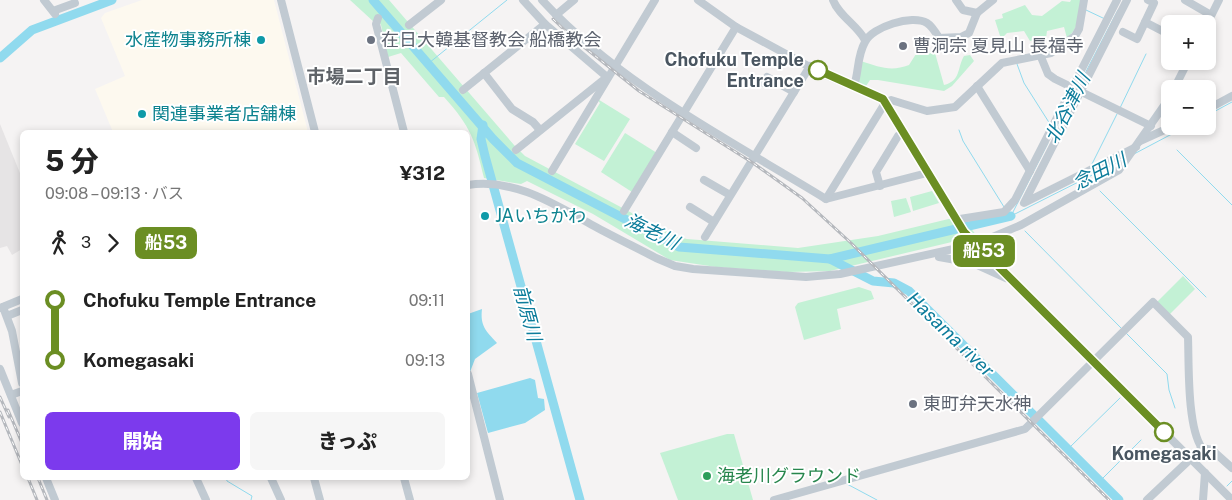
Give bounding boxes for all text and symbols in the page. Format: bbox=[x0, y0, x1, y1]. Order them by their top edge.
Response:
map controls bbox=[1161, 15, 1216, 135]
button: + bbox=[1161, 15, 1216, 70]
place label: 水産物事務所棟 bbox=[125, 29, 251, 50]
place label: 在日大韓基督教会 船橋教会 bbox=[381, 29, 601, 50]
marker: 水産物事務所棟 bbox=[255, 34, 267, 46]
marker: 在日大韓基督教会 船橋教会 bbox=[365, 34, 377, 46]
place label: 曹洞宗 夏見山 長福寺 bbox=[913, 35, 1084, 56]
marker: 曹洞宗 夏見山 長福寺 bbox=[897, 40, 909, 52]
place label: Chofuku Temple Entrance bbox=[664, 49, 804, 91]
marker: Chofuku Temple Entrance bbox=[808, 60, 828, 80]
district label: 市場二丁目 bbox=[306, 65, 402, 87]
water label: 北谷津川 bbox=[1040, 67, 1095, 147]
button: − bbox=[1161, 80, 1216, 135]
place label: 関連事業者店舗棟 bbox=[152, 103, 296, 124]
marker: 関連事業者店舗棟 bbox=[136, 108, 148, 120]
text: 5 分 bbox=[45, 144, 98, 177]
water label: 念田川 bbox=[1069, 147, 1131, 194]
text: ¥312 bbox=[400, 162, 445, 184]
text: 09:08 – 09:13 · バス bbox=[45, 184, 184, 203]
place label: JAいちかわ bbox=[495, 205, 586, 226]
water label: 海老川 bbox=[622, 209, 684, 254]
marker: JAいちかわ bbox=[479, 210, 491, 222]
icon: walk bbox=[45, 229, 73, 257]
icon: forward bbox=[99, 229, 127, 257]
text: 船53 bbox=[145, 232, 187, 253]
text: 3 bbox=[81, 233, 91, 252]
line badge: 船53 bbox=[955, 235, 1013, 267]
text: 船53 bbox=[963, 240, 1005, 261]
water label: 前原川 bbox=[510, 283, 547, 345]
water label: Hasama river bbox=[903, 287, 1000, 381]
text: Chofuku Temple Entrance bbox=[83, 289, 316, 311]
text: 09:11 bbox=[409, 291, 445, 310]
text: Komegasaki bbox=[83, 349, 194, 371]
text: 09:13 bbox=[405, 351, 445, 370]
place label: 東町弁天水神 bbox=[923, 393, 1031, 414]
marker: 東町弁天水神 bbox=[907, 398, 919, 410]
button: 開始 bbox=[45, 412, 240, 470]
button: きっぷ bbox=[250, 412, 445, 470]
marker: Komegasaki bbox=[1154, 422, 1174, 442]
place label: Komegasaki bbox=[1111, 443, 1217, 464]
place label: 海老川グラウンド bbox=[717, 465, 861, 486]
marker: 海老川グラウンド bbox=[701, 470, 713, 482]

